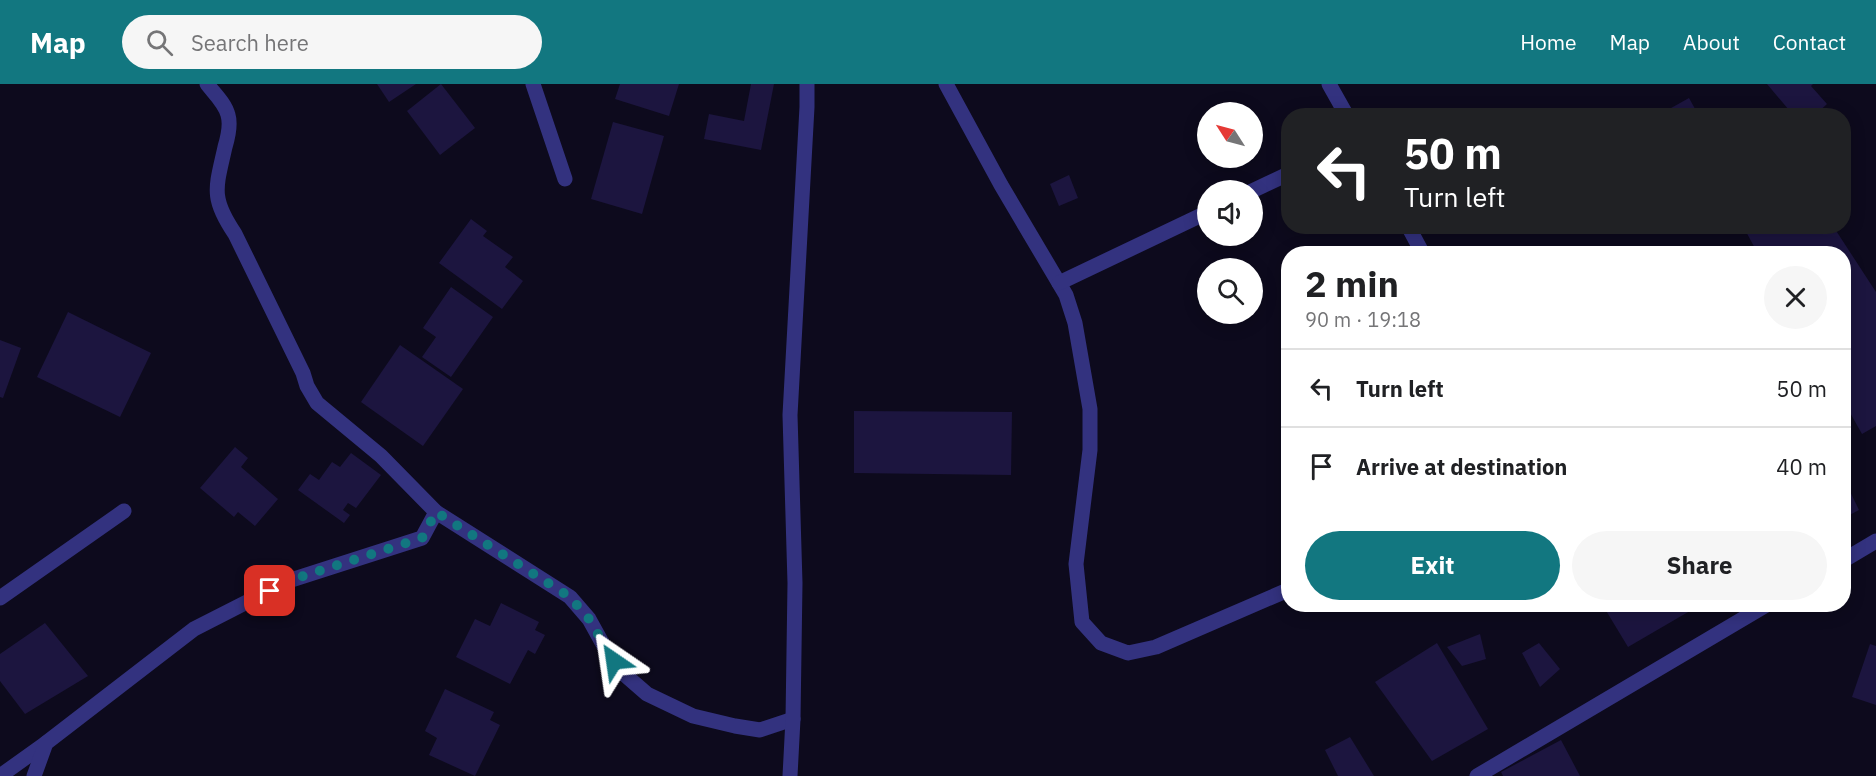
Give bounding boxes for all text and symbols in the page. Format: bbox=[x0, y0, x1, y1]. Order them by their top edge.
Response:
search box bbox=[122, 15, 542, 69]
text: Map bbox=[30, 24, 86, 61]
icon: search bbox=[143, 26, 176, 59]
text: Search here bbox=[191, 28, 309, 57]
text: Home bbox=[1520, 28, 1577, 56]
text: Map bbox=[1610, 28, 1650, 56]
text: About bbox=[1683, 28, 1740, 56]
text: Contact bbox=[1773, 28, 1846, 56]
north arrow bbox=[1197, 102, 1263, 168]
map controls bbox=[1197, 102, 1263, 324]
text: 50 m bbox=[1404, 126, 1502, 181]
icon: left bbox=[1305, 132, 1383, 210]
text: Turn left bbox=[1404, 179, 1505, 214]
button: sound bbox=[1197, 180, 1263, 246]
button: search bbox=[1197, 258, 1263, 324]
text: 2 min bbox=[1305, 260, 1399, 307]
button: close bbox=[1764, 266, 1827, 329]
text: 90 m · 19:18 bbox=[1305, 306, 1421, 333]
icon: left bbox=[1305, 372, 1338, 405]
text: Turn left bbox=[1356, 374, 1444, 403]
text: 50 m bbox=[1776, 374, 1827, 403]
icon: arrive bbox=[1305, 450, 1338, 483]
text: Arrive at destination bbox=[1356, 452, 1567, 481]
text: 40 m bbox=[1776, 452, 1827, 481]
button: Exit bbox=[1305, 531, 1560, 600]
button: Share bbox=[1572, 531, 1827, 600]
pin bbox=[244, 565, 295, 616]
icon: arrive bbox=[253, 574, 286, 607]
position arrow bbox=[582, 629, 646, 693]

